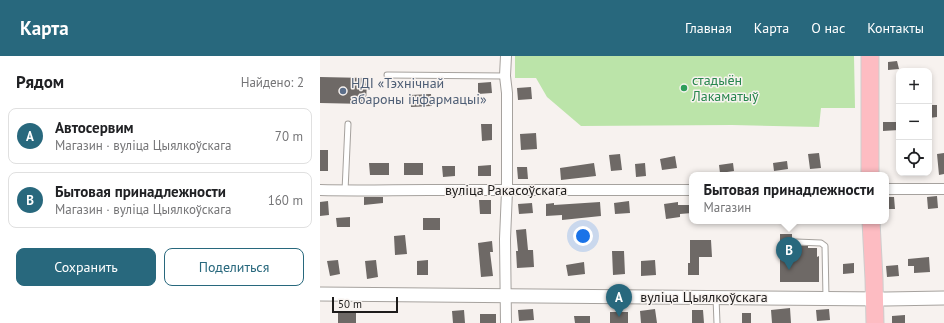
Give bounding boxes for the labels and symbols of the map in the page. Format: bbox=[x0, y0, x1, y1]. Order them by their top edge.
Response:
place label: стадыён Лакаматыў bbox=[691, 71, 759, 105]
place label: НДІ «Тэхнічнай абароны інфармацыі» bbox=[351, 74, 487, 108]
marker: стадыён Лакаматыў bbox=[679, 83, 689, 93]
marker: НДІ «Тэхнічнай абароны інфармацыі» bbox=[338, 86, 348, 96]
street label: вуліца Ракасоўскага bbox=[445, 181, 567, 199]
your location bbox=[573, 226, 593, 246]
pin: B bbox=[776, 237, 802, 270]
pin: A bbox=[606, 284, 632, 317]
street label: вуліца Цыялкоўскага bbox=[640, 288, 768, 306]
scale bar bbox=[332, 295, 398, 314]

